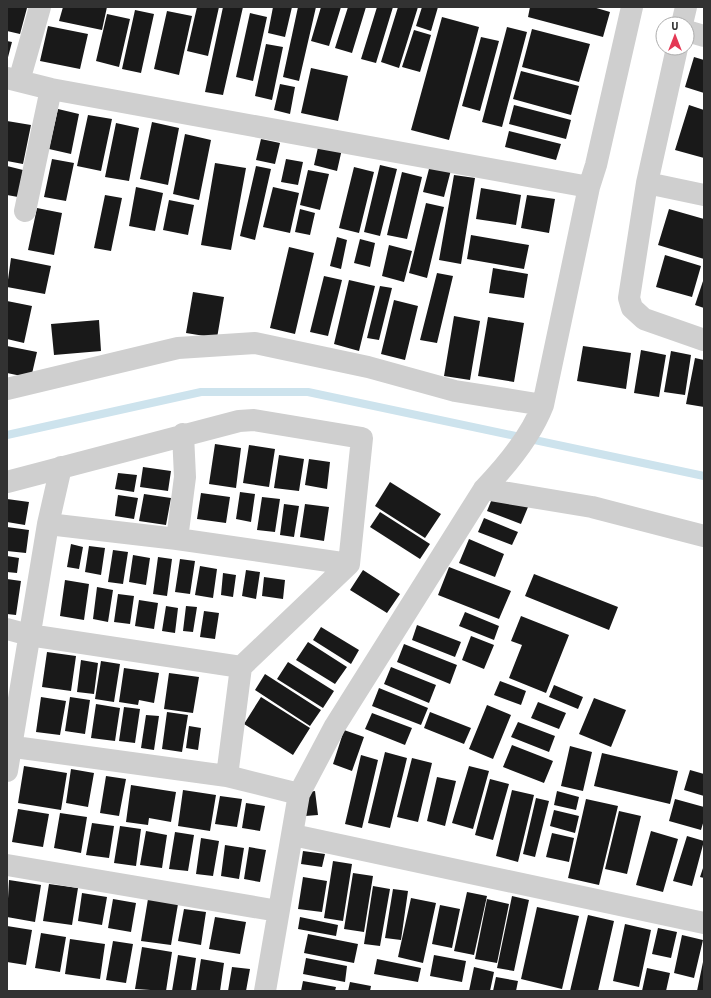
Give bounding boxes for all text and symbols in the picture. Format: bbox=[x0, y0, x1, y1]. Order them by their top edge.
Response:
north arrow bbox=[655, 16, 695, 56]
text: U bbox=[671, 19, 679, 34]

